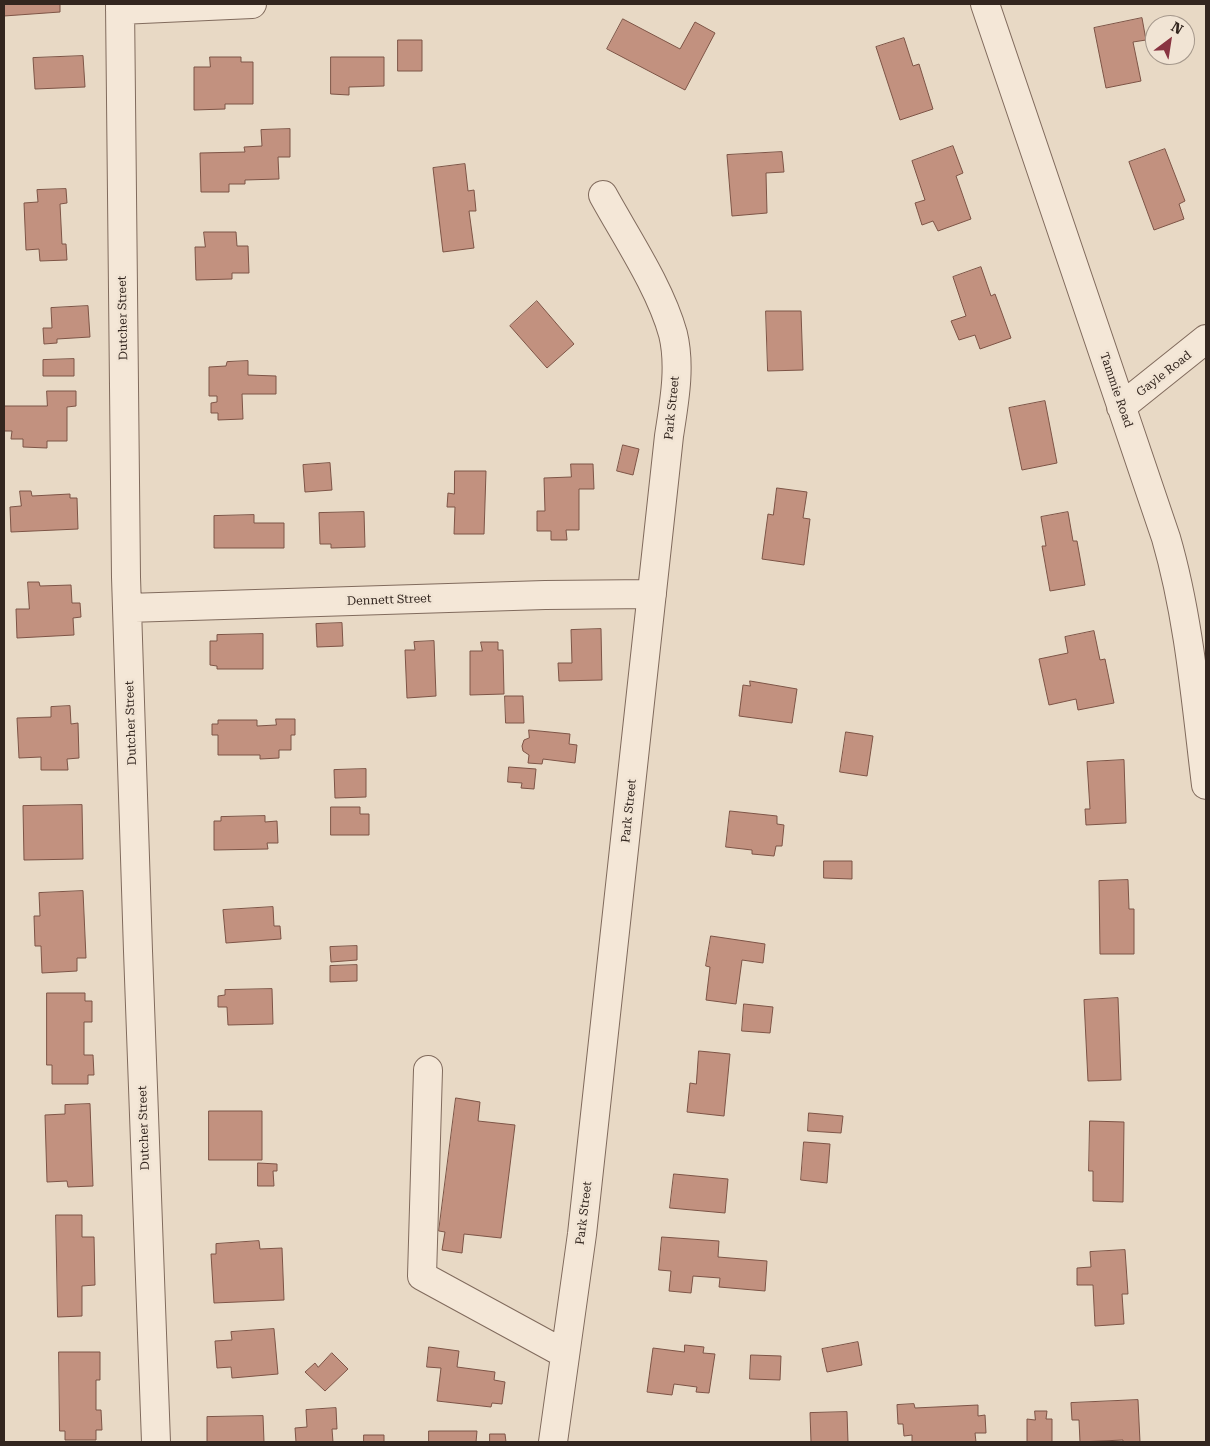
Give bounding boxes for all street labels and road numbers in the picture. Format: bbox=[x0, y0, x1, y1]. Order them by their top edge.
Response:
street label: Dutcher Street bbox=[115, 276, 131, 360]
street label: Gayle Road bbox=[1134, 348, 1194, 400]
street label: Tammie Road bbox=[1096, 351, 1136, 429]
street label: Park Street bbox=[662, 375, 682, 441]
street label: Dennett Street bbox=[347, 591, 431, 609]
street label: Dutcher Street bbox=[122, 680, 140, 766]
street label: Park Street bbox=[619, 778, 639, 844]
street label: Dutcher Street bbox=[135, 1085, 153, 1171]
street label: Park Street bbox=[573, 1180, 595, 1246]

